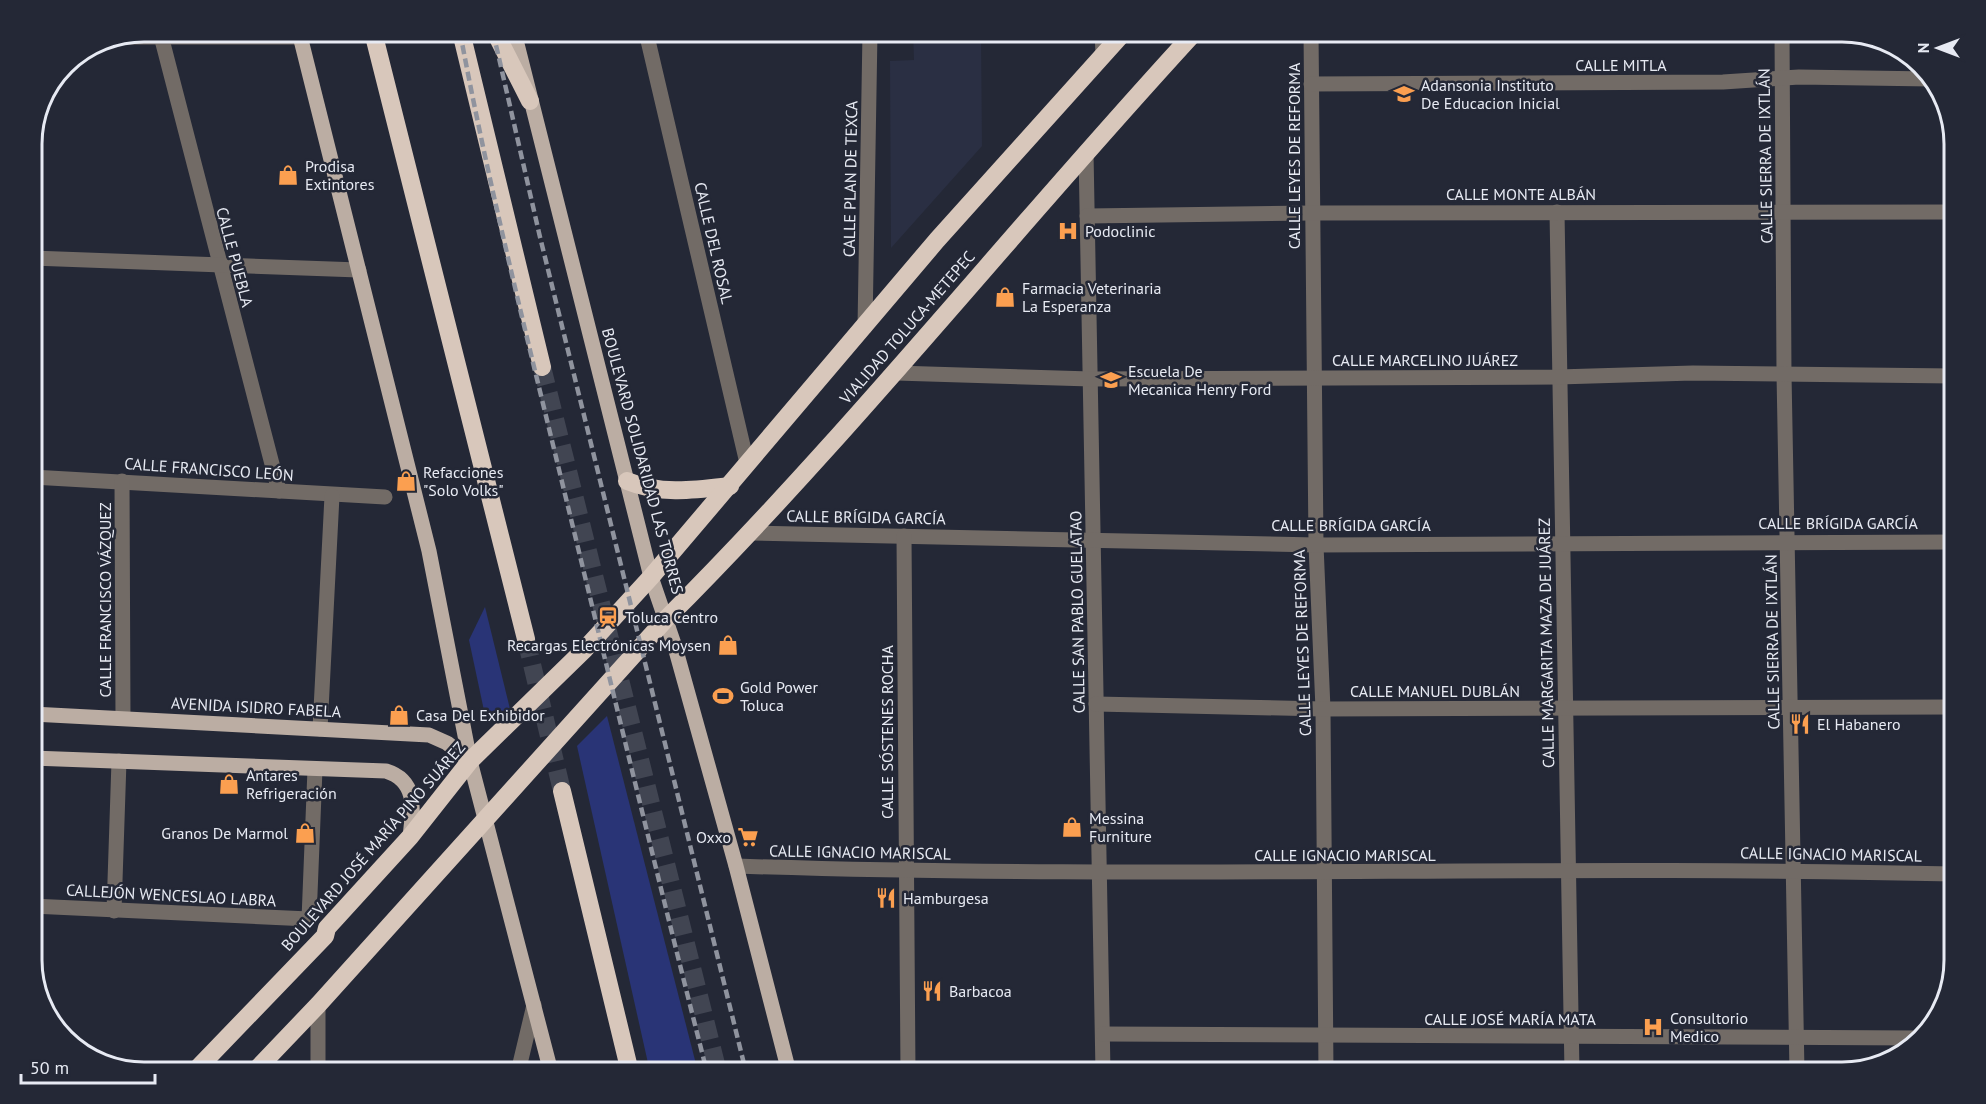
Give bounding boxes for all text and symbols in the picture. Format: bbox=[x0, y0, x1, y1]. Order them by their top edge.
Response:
north arrow bbox=[1908, 18, 1968, 78]
text: N bbox=[1913, 43, 1933, 53]
street label: CALLE MITLA bbox=[1575, 55, 1667, 75]
street label: CALLE LEYES DE REFORMA bbox=[1284, 62, 1304, 249]
street label: CALLE SIERRA DE IXTLÁN bbox=[1753, 68, 1777, 244]
place label: Adansonia Instituto De Educacion Inicial bbox=[1421, 75, 1560, 113]
school or university icon: Adansonia Instituto De Educacion Inicial bbox=[1392, 82, 1416, 106]
street label: CALLE PLAN DE TEXCA bbox=[839, 100, 861, 257]
place label: Prodisa Extintores bbox=[305, 156, 375, 194]
shop icon: Prodisa Extintores bbox=[276, 163, 300, 187]
street label: CALLE DEL ROSAL bbox=[690, 180, 738, 306]
street label: CALLE MONTE ALBÁN bbox=[1446, 184, 1596, 204]
street label: CALLE PUEBLA bbox=[212, 205, 258, 310]
hospital icon: Podoclinic bbox=[1056, 219, 1080, 243]
place label: Podoclinic bbox=[1085, 221, 1156, 241]
street label: VIALIDAD TOLUCA-METEPEC bbox=[835, 246, 979, 408]
place label: Farmacia Veterinaria La Esperanza bbox=[1022, 278, 1162, 316]
shop icon: Farmacia Veterinaria La Esperanza bbox=[993, 285, 1017, 309]
street label: BOULEVARD SOLIDARIDAD LAS TORRES bbox=[598, 326, 688, 596]
street label: CALLE MARCELINO JUÁREZ bbox=[1332, 350, 1518, 370]
place label: Escuela De Mecanica Henry Ford bbox=[1128, 361, 1271, 399]
school or university icon: Escuela De Mecanica Henry Ford bbox=[1099, 368, 1123, 392]
street label: CALLE FRANCISCO LEÓN bbox=[124, 453, 294, 485]
place label: Refacciones "Solo Volks" bbox=[423, 462, 504, 500]
shop icon: Refacciones "Solo Volks" bbox=[394, 469, 418, 493]
street label: CALLE FRANCISCO VÁZQUEZ bbox=[95, 502, 115, 698]
street label: CALLE BRÍGIDA GARCÍA bbox=[786, 506, 947, 528]
street label: CALLE SAN PABLO GUELATAO bbox=[1065, 510, 1089, 713]
street label: CALLE BRÍGIDA GARCÍA bbox=[1758, 513, 1918, 533]
street label: CALLE BRÍGIDA GARCÍA bbox=[1271, 515, 1431, 535]
street label: CALLE MARGARITA MAZA DE JUÁREZ bbox=[1534, 517, 1558, 768]
street label: CALLE LEYES DE REFORMA bbox=[1289, 549, 1315, 737]
street label: CALLE SIERRA DE IXTLÁN bbox=[1760, 554, 1784, 730]
station icon: Toluca Centro bbox=[596, 605, 620, 629]
place label: Toluca Centro bbox=[625, 607, 718, 627]
shop icon: Recargas Electrónicas Moysen bbox=[716, 633, 740, 657]
place label: Recargas Electrónicas Moysen bbox=[507, 635, 711, 655]
street label: CALLE SÓSTENES ROCHA bbox=[877, 644, 897, 819]
place label: Gold Power Toluca bbox=[740, 677, 818, 715]
street label: CALLE MANUEL DUBLÁN bbox=[1350, 681, 1520, 701]
sports icon: Gold Power Toluca bbox=[711, 684, 735, 708]
street label: AVENIDA ISIDRO FABELA bbox=[170, 693, 342, 721]
shop icon: Casa Del Exhibidor bbox=[387, 703, 411, 727]
place label: Casa Del Exhibidor bbox=[416, 705, 545, 725]
restaurant icon: El Habanero bbox=[1788, 712, 1812, 736]
place label: El Habanero bbox=[1817, 714, 1901, 734]
street label: BOULEVARD JOSÉ MARÍA PINO SUÁREZ bbox=[277, 737, 469, 955]
place label: Antares Refrigeración bbox=[246, 765, 337, 803]
shop icon: Antares Refrigeración bbox=[217, 772, 241, 796]
place label: Messina Furniture bbox=[1089, 808, 1152, 846]
shop icon: Messina Furniture bbox=[1060, 815, 1084, 839]
shop icon: Granos De Marmol bbox=[293, 821, 317, 845]
place label: Granos De Marmol bbox=[161, 823, 288, 843]
supermarket icon: Oxxo bbox=[736, 825, 760, 849]
place label: Oxxo bbox=[696, 827, 731, 847]
street label: CALLE IGNACIO MARISCAL bbox=[769, 840, 951, 864]
street label: CALLE IGNACIO MARISCAL bbox=[1740, 842, 1922, 866]
street label: CALLE IGNACIO MARISCAL bbox=[1254, 845, 1436, 865]
street label: CALLEJÓN WENCESLAO LABRA bbox=[65, 880, 277, 911]
restaurant icon: Hamburgesa bbox=[874, 886, 898, 910]
place label: Hamburgesa bbox=[903, 888, 989, 908]
restaurant icon: Barbacoa bbox=[920, 979, 944, 1003]
place label: Barbacoa bbox=[949, 981, 1012, 1001]
place label: Consultorio Medico bbox=[1670, 1008, 1748, 1046]
street label: CALLE JOSÉ MARÍA MATA bbox=[1424, 1009, 1596, 1029]
hospital icon: Consultorio Medico bbox=[1641, 1015, 1665, 1039]
scale bar bbox=[21, 1047, 154, 1085]
text: 50 m bbox=[30, 1056, 69, 1079]

